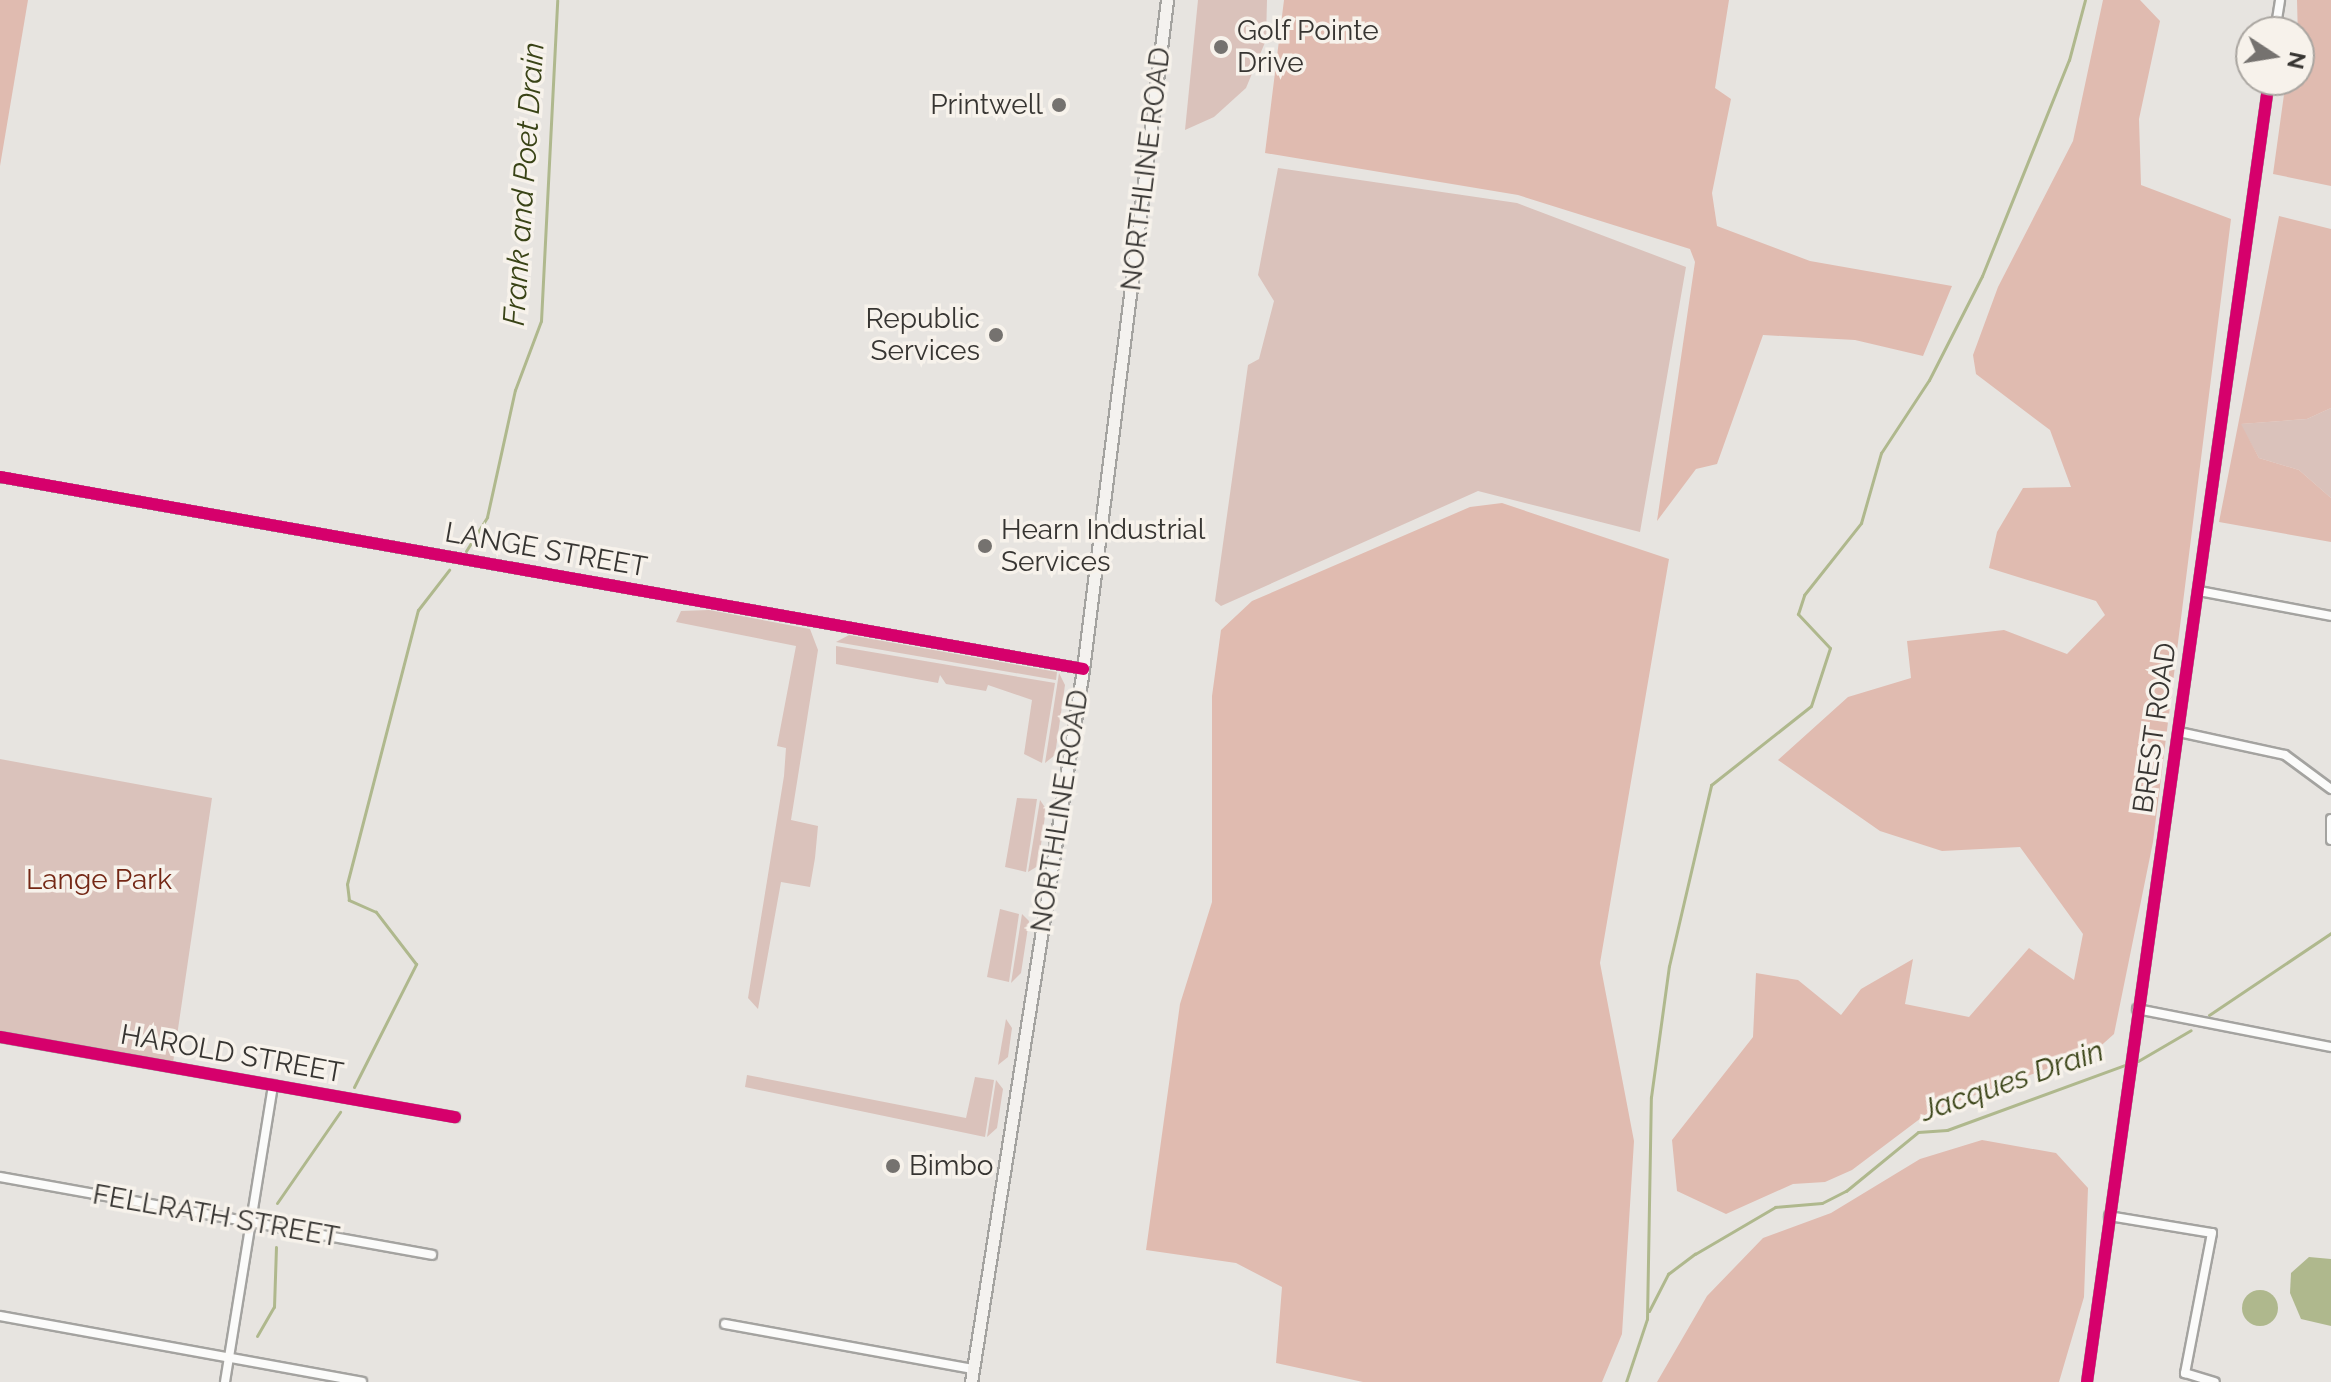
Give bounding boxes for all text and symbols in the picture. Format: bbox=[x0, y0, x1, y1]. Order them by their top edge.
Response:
place label: Golf Pointe Drive bbox=[1237, 14, 1379, 80]
north arrow bbox=[2235, 16, 2315, 96]
marker: Golf Pointe Drive bbox=[1212, 38, 1230, 56]
water label: Frank and Poet Drain bbox=[496, 41, 552, 327]
street label: NORTHLINE ROAD bbox=[1114, 45, 1178, 293]
text: N bbox=[2282, 50, 2311, 71]
place label: Printwell bbox=[930, 88, 1043, 122]
marker: Printwell bbox=[1050, 96, 1068, 114]
place label: Republic Services bbox=[865, 302, 980, 368]
marker: Republic Services bbox=[987, 326, 1005, 344]
place label: Hearn Industrial Services bbox=[1001, 513, 1205, 579]
street label: LANGE STREET bbox=[442, 516, 650, 584]
marker: Hearn Industrial Services bbox=[976, 537, 994, 555]
street label: BREST ROAD bbox=[2126, 640, 2184, 816]
street label: NORTHLINE ROAD bbox=[1024, 687, 1096, 935]
park label: Lange Park bbox=[26, 863, 172, 897]
street label: HAROLD STREET bbox=[118, 1018, 346, 1090]
water label: Jacques Drain bbox=[1916, 1033, 2108, 1129]
place label: Bimbo bbox=[909, 1149, 993, 1183]
marker: Bimbo bbox=[884, 1157, 902, 1175]
street label: FELLRATH STREET bbox=[90, 1178, 342, 1254]

